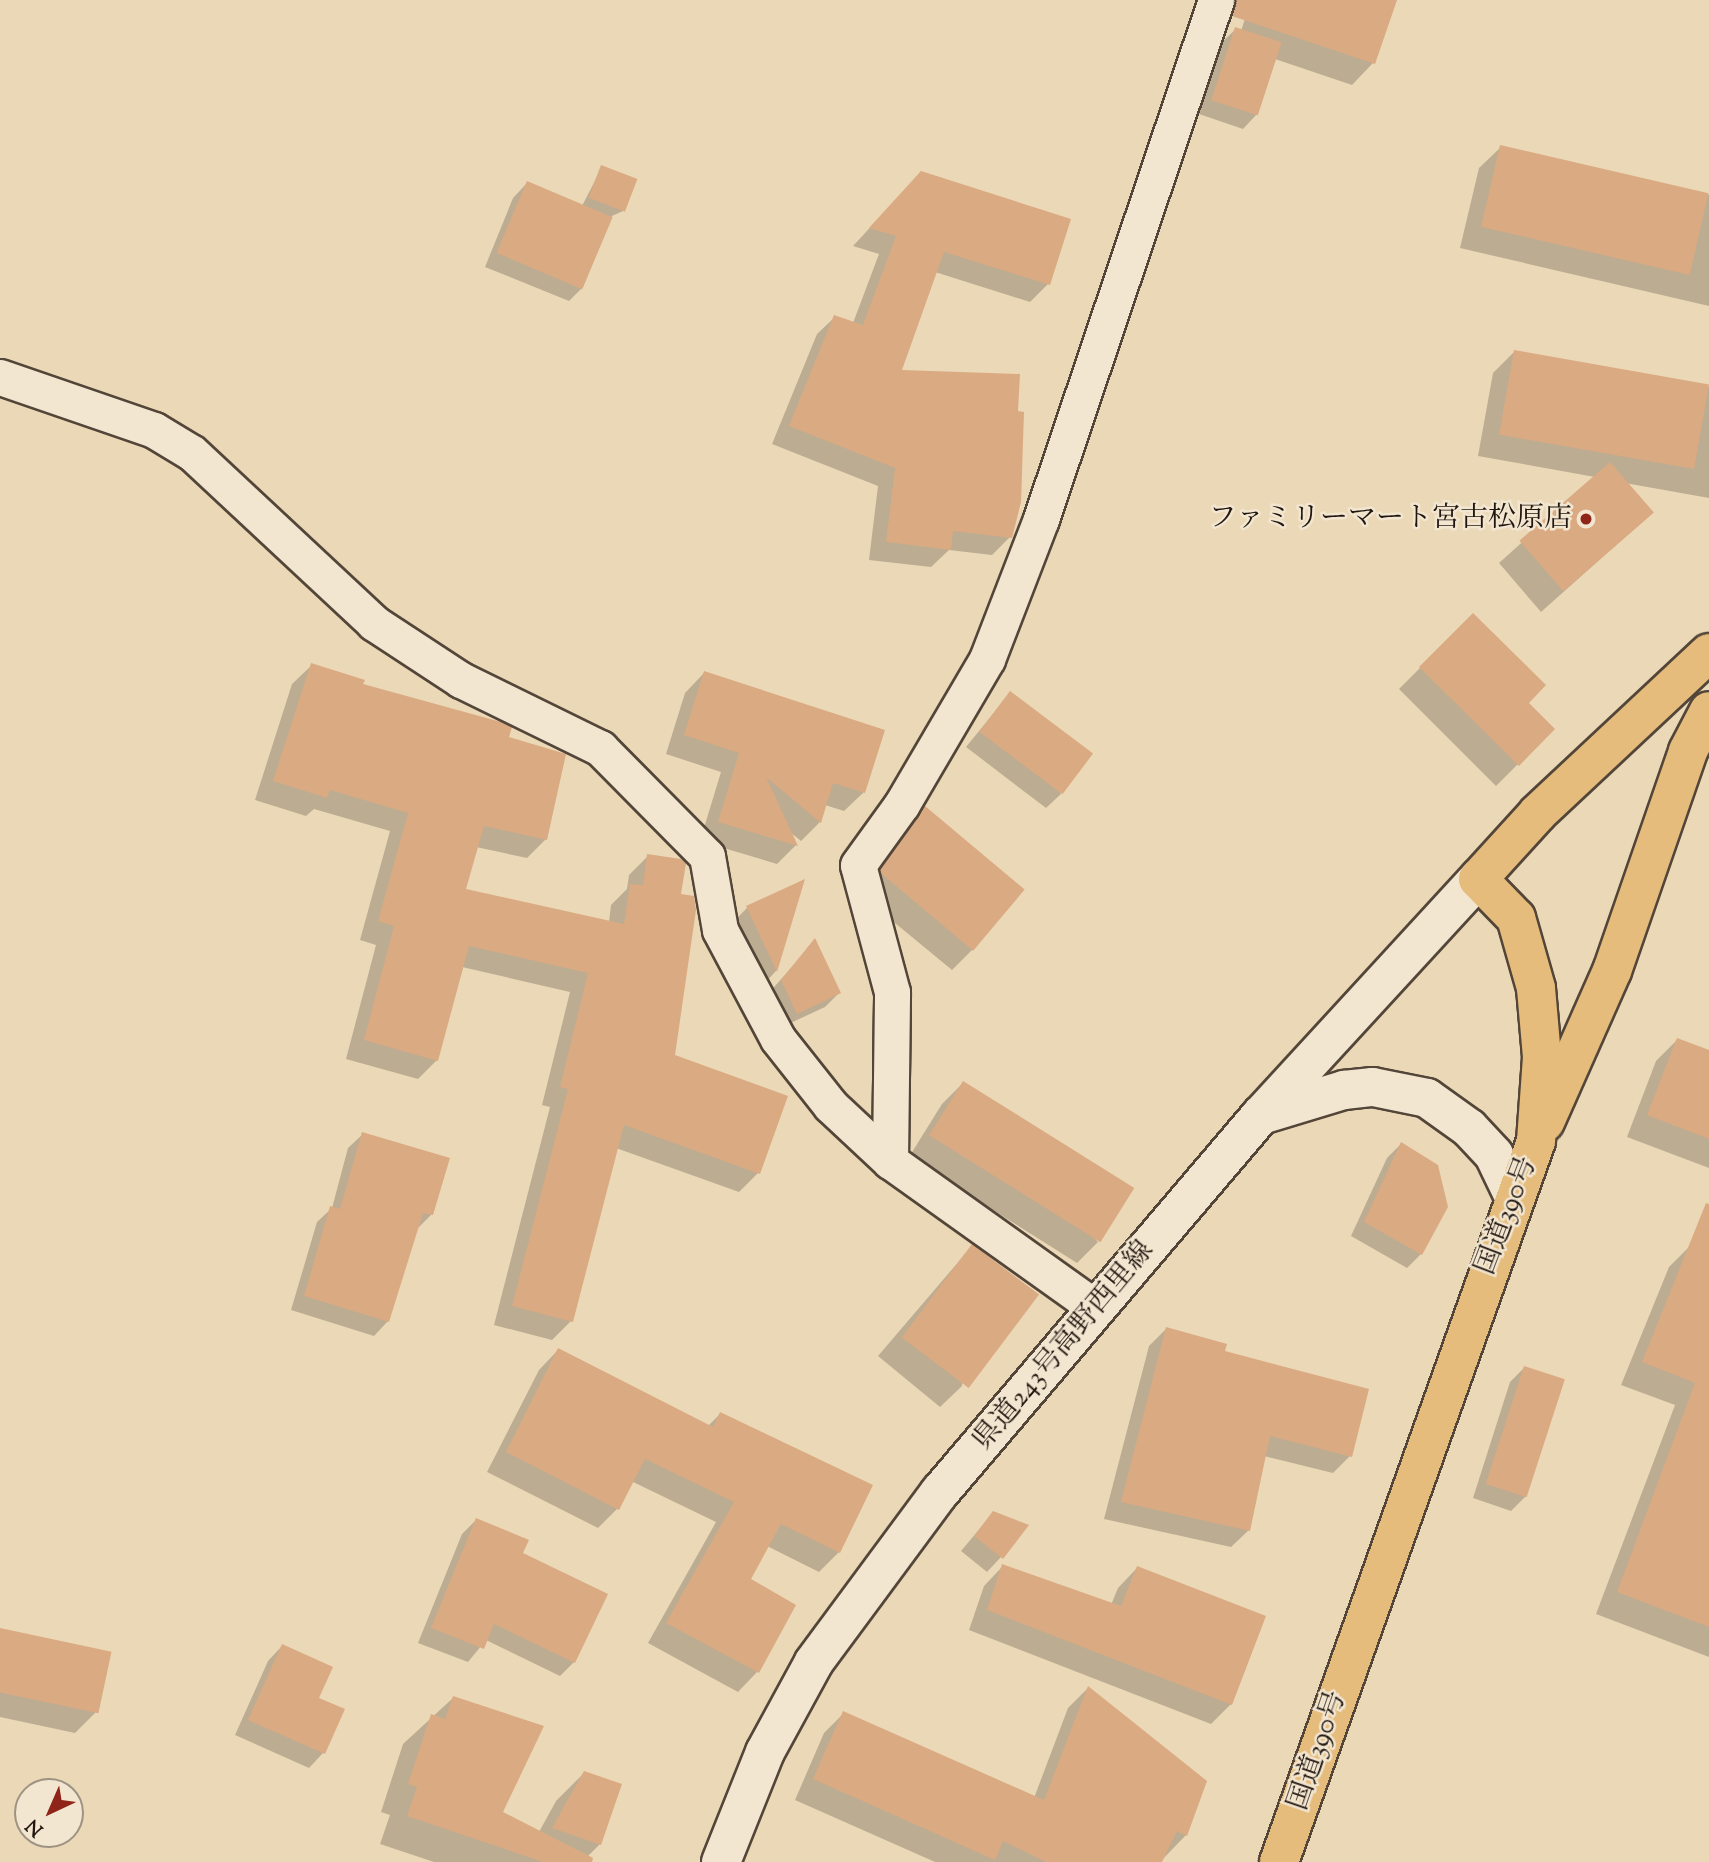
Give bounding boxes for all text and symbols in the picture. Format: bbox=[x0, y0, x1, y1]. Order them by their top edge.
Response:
place label: ファミリーマート宮古松原店 bbox=[1208, 502, 1572, 536]
marker: ファミリーマート宮古松原店 bbox=[1578, 511, 1594, 527]
street label: 国道390号 bbox=[1469, 1152, 1545, 1280]
street label: 県道243号高野西里線 bbox=[967, 1235, 1161, 1457]
street label: 国道390号 bbox=[1282, 1687, 1354, 1815]
north arrow bbox=[14, 1778, 84, 1848]
text: N bbox=[21, 1812, 50, 1842]

